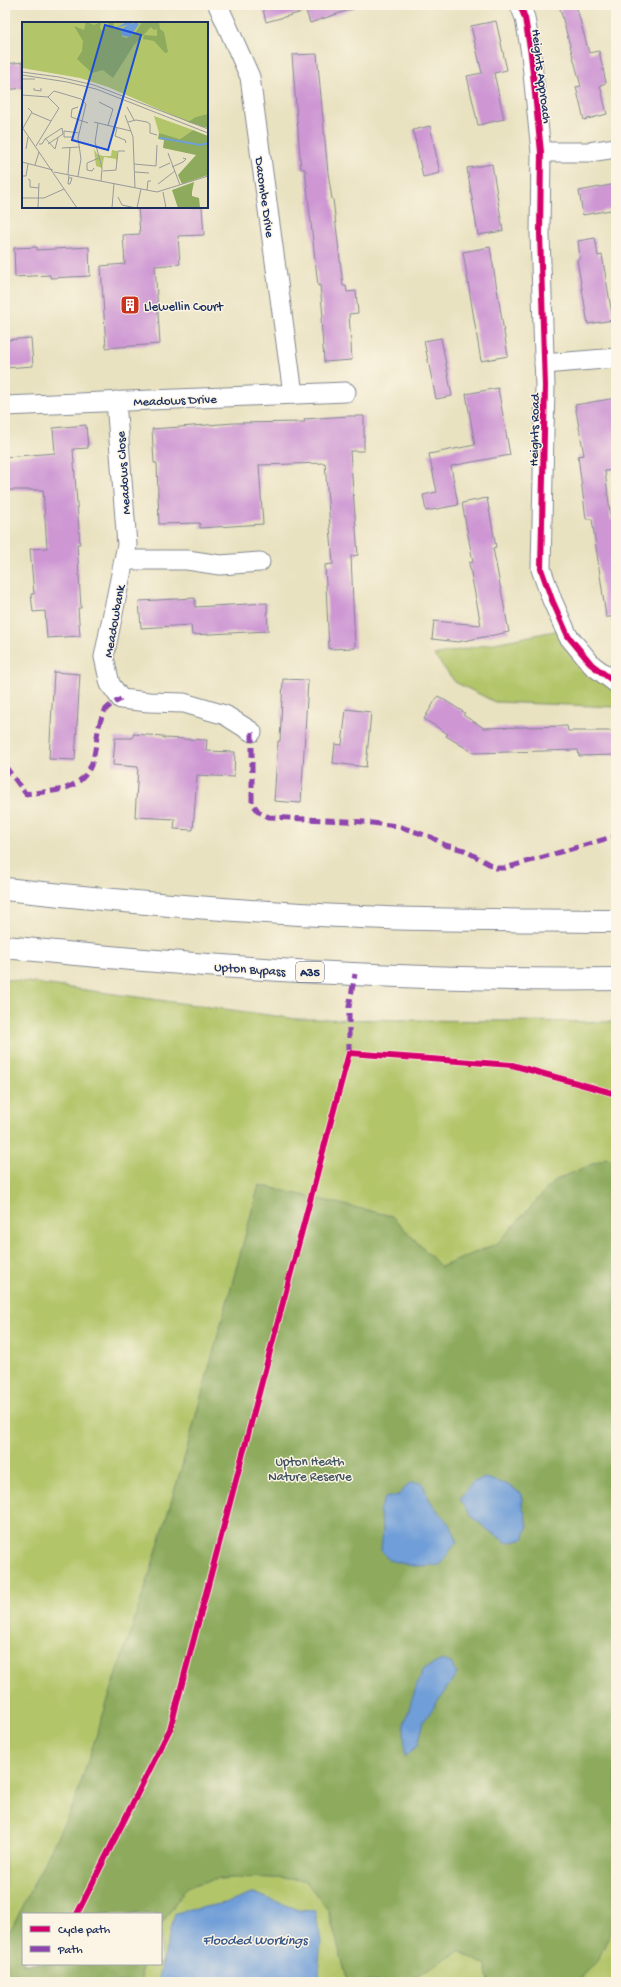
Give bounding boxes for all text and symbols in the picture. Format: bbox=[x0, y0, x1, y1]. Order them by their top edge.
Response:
inset map bbox=[22, 22, 208, 208]
street label: Heights Approach bbox=[527, 28, 554, 124]
street label: Dacombe Drive bbox=[250, 155, 277, 239]
building icon: Llewellin Court bbox=[119, 294, 141, 316]
place label: Llewellin Court bbox=[144, 300, 224, 315]
street label: Heights Road bbox=[527, 392, 544, 467]
street label: Meadows Drive bbox=[133, 393, 217, 410]
street label: Meadows Close bbox=[114, 430, 135, 515]
street label: Meadowbank bbox=[102, 583, 129, 659]
street label: Upton Bypass bbox=[214, 961, 287, 981]
road number: A35 bbox=[296, 962, 324, 982]
park label: Upton Heath Nature Reserve bbox=[268, 1455, 352, 1485]
legend bbox=[22, 1913, 162, 1965]
text: Cycle path bbox=[58, 1924, 111, 1938]
water label: Flooded Workings bbox=[203, 1933, 309, 1950]
text: Path bbox=[57, 1944, 83, 1958]

